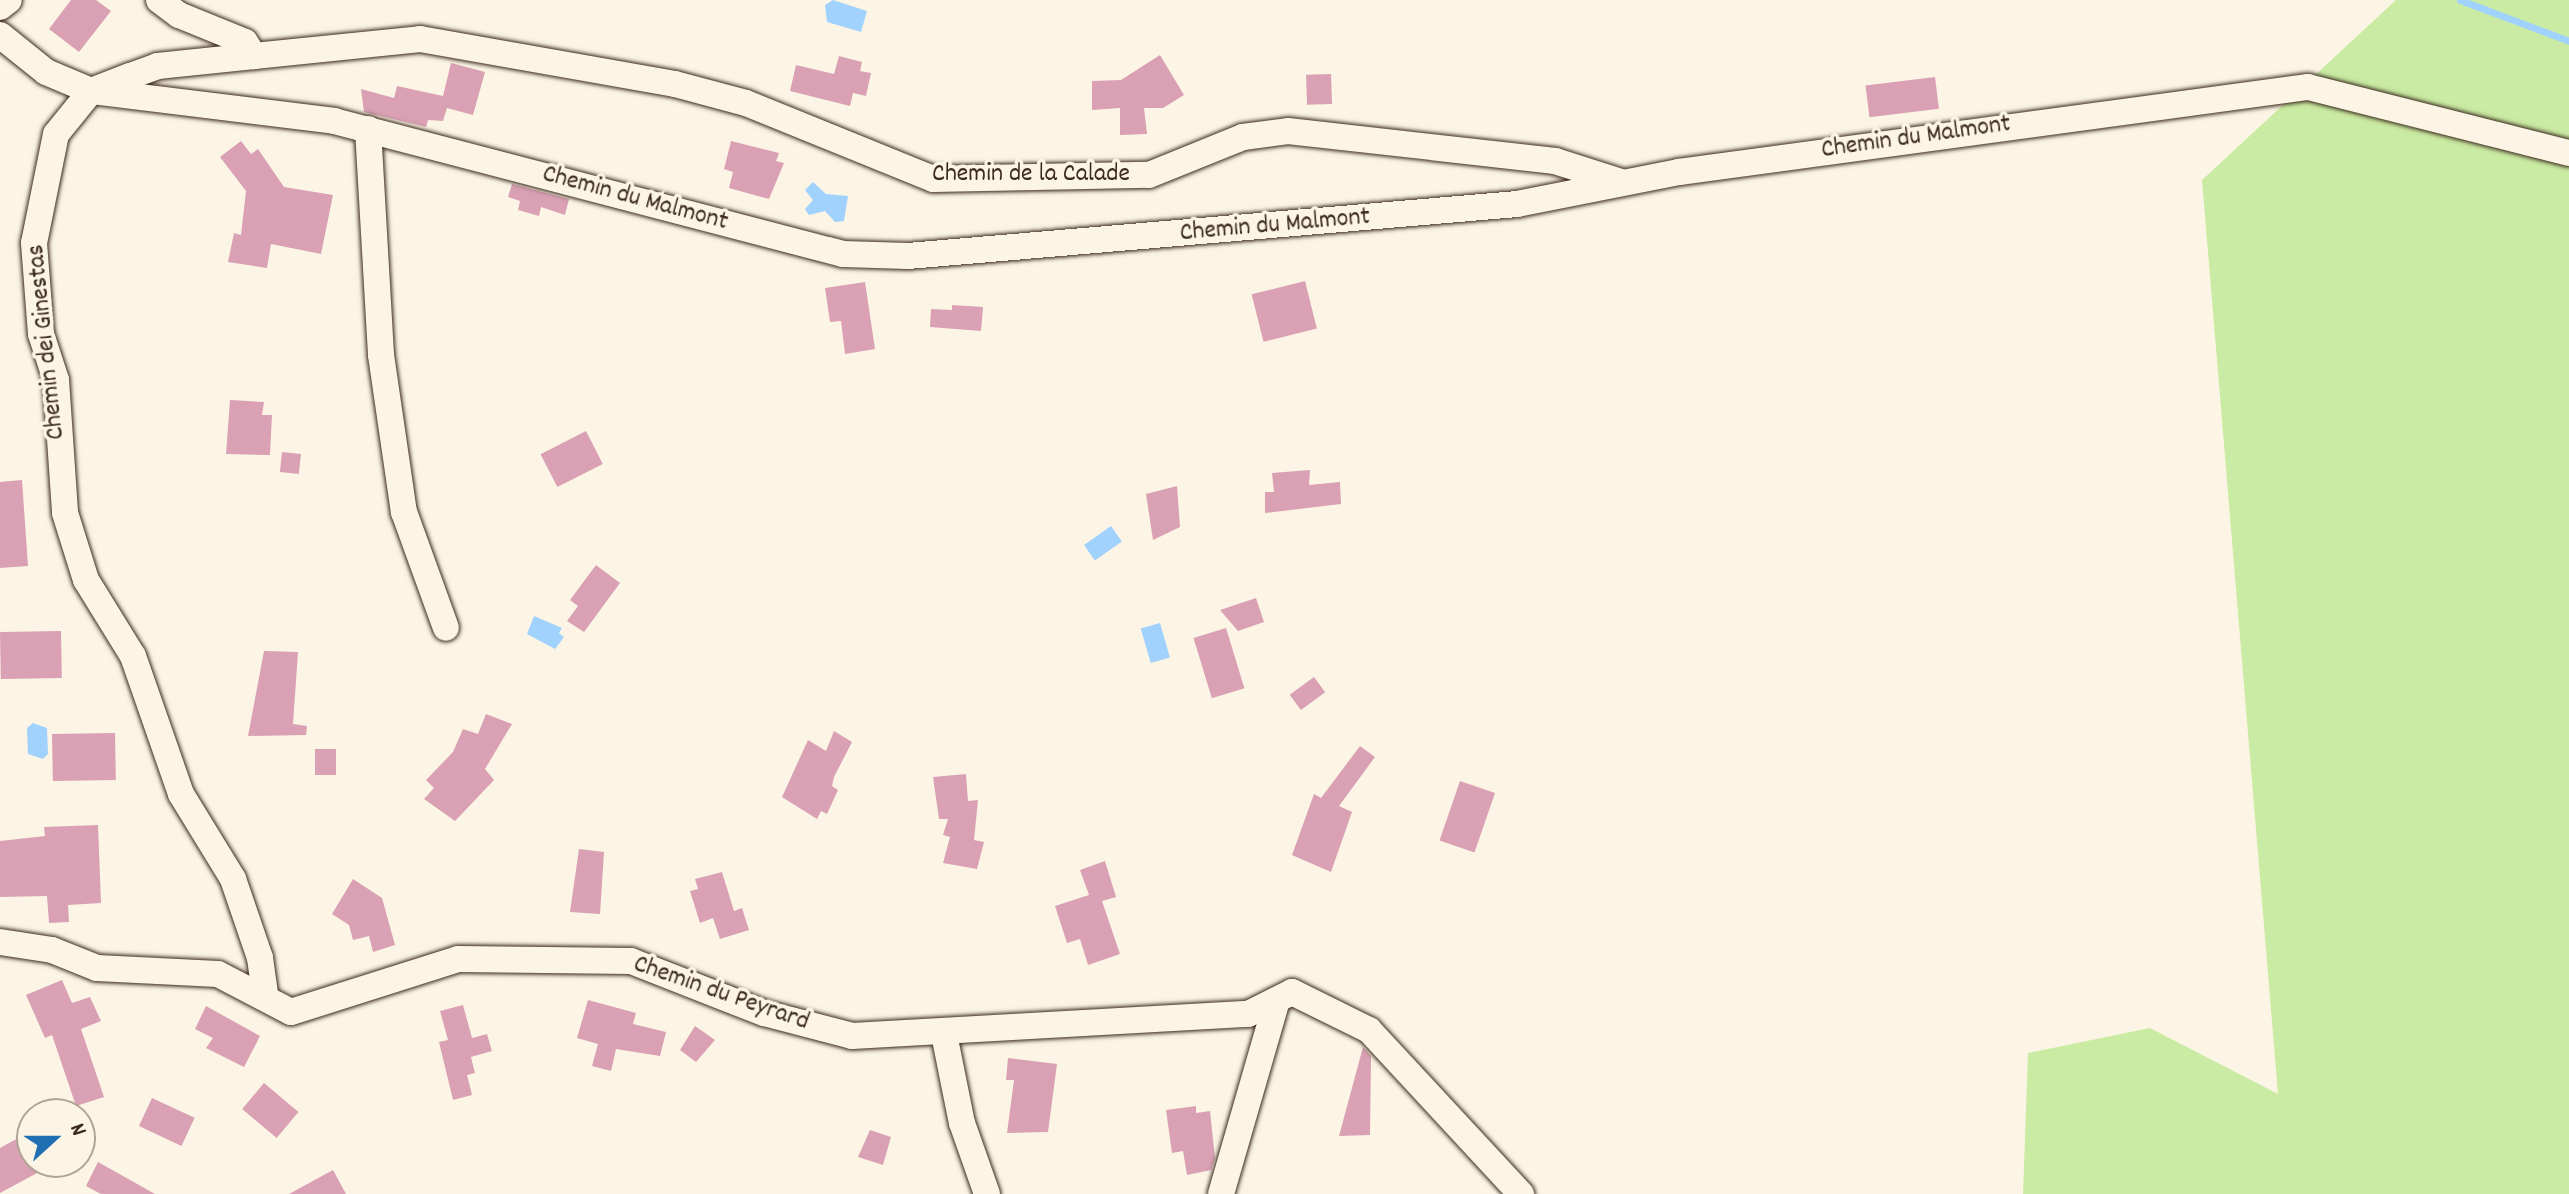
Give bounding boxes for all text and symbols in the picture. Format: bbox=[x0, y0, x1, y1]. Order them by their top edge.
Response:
street label: Chemin du Malmont bbox=[1819, 109, 2013, 167]
street label: Chemin du Malmont bbox=[539, 159, 731, 239]
street label: Chemin de la Calade bbox=[932, 159, 1130, 191]
street label: Chemin du Malmont bbox=[1179, 202, 1371, 250]
street label: Chemin dei Ginestas bbox=[21, 243, 73, 441]
street label: Chemin du Peyrard bbox=[629, 949, 813, 1039]
north arrow bbox=[16, 1098, 96, 1178]
text: N bbox=[61, 1119, 93, 1141]

